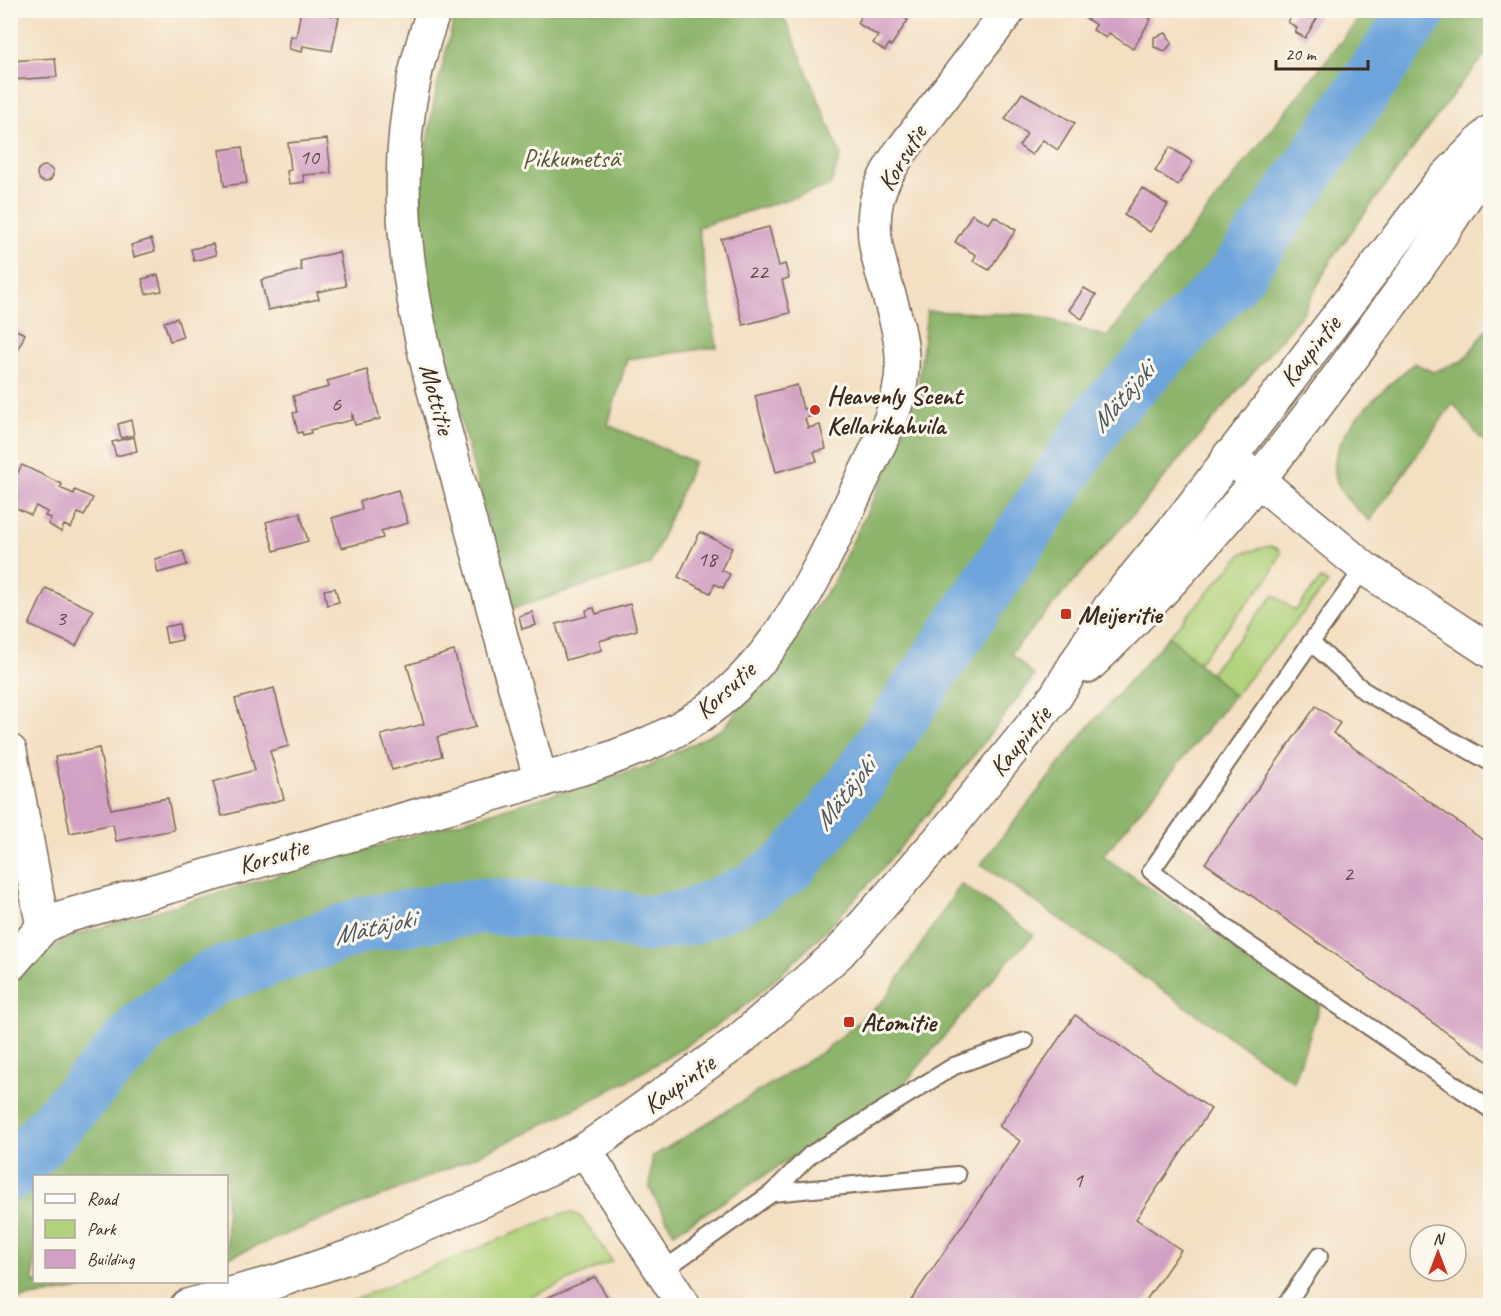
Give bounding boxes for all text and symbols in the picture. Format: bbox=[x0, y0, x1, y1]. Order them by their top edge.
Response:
scale bar bbox=[1276, 33, 1368, 71]
text: 20 m bbox=[1285, 43, 1318, 65]
street label: Korsutie bbox=[870, 117, 936, 197]
park label: Pikkumetsä bbox=[522, 142, 621, 175]
house number: 10 bbox=[299, 143, 321, 171]
house number: 22 bbox=[748, 258, 770, 286]
street label: Kaupintie bbox=[1272, 308, 1349, 393]
water label: Mätäjoki bbox=[1082, 350, 1166, 439]
street label: Mottitie bbox=[412, 360, 463, 440]
place label: Heavenly Scent Kellarikahvila bbox=[827, 379, 964, 442]
house number: 6 bbox=[331, 390, 342, 418]
marker: Heavenly Scent Kellarikahvila bbox=[808, 403, 822, 417]
house number: 18 bbox=[697, 545, 719, 573]
place label: Meijeritie bbox=[1078, 598, 1164, 631]
house number: 3 bbox=[56, 604, 68, 632]
marker: Meijeritie bbox=[1059, 607, 1073, 621]
street label: Korsutie bbox=[688, 652, 764, 726]
street label: Kaupintie bbox=[982, 698, 1059, 783]
water label: Mätäjoki bbox=[805, 747, 886, 837]
street label: Korsutie bbox=[235, 830, 314, 882]
house number: 2 bbox=[1343, 860, 1355, 888]
water label: Mätäjoki bbox=[330, 900, 424, 953]
place label: Atomitie bbox=[861, 1006, 938, 1039]
marker: Atomitie bbox=[842, 1015, 856, 1029]
street label: Kaupintie bbox=[636, 1046, 723, 1121]
house number: 1 bbox=[1073, 1166, 1084, 1194]
legend bbox=[33, 1175, 228, 1283]
text: Road bbox=[87, 1188, 120, 1210]
text: Park bbox=[87, 1218, 117, 1240]
north arrow bbox=[1408, 1223, 1468, 1283]
text: N bbox=[1433, 1229, 1446, 1249]
text: Building bbox=[87, 1248, 136, 1270]

